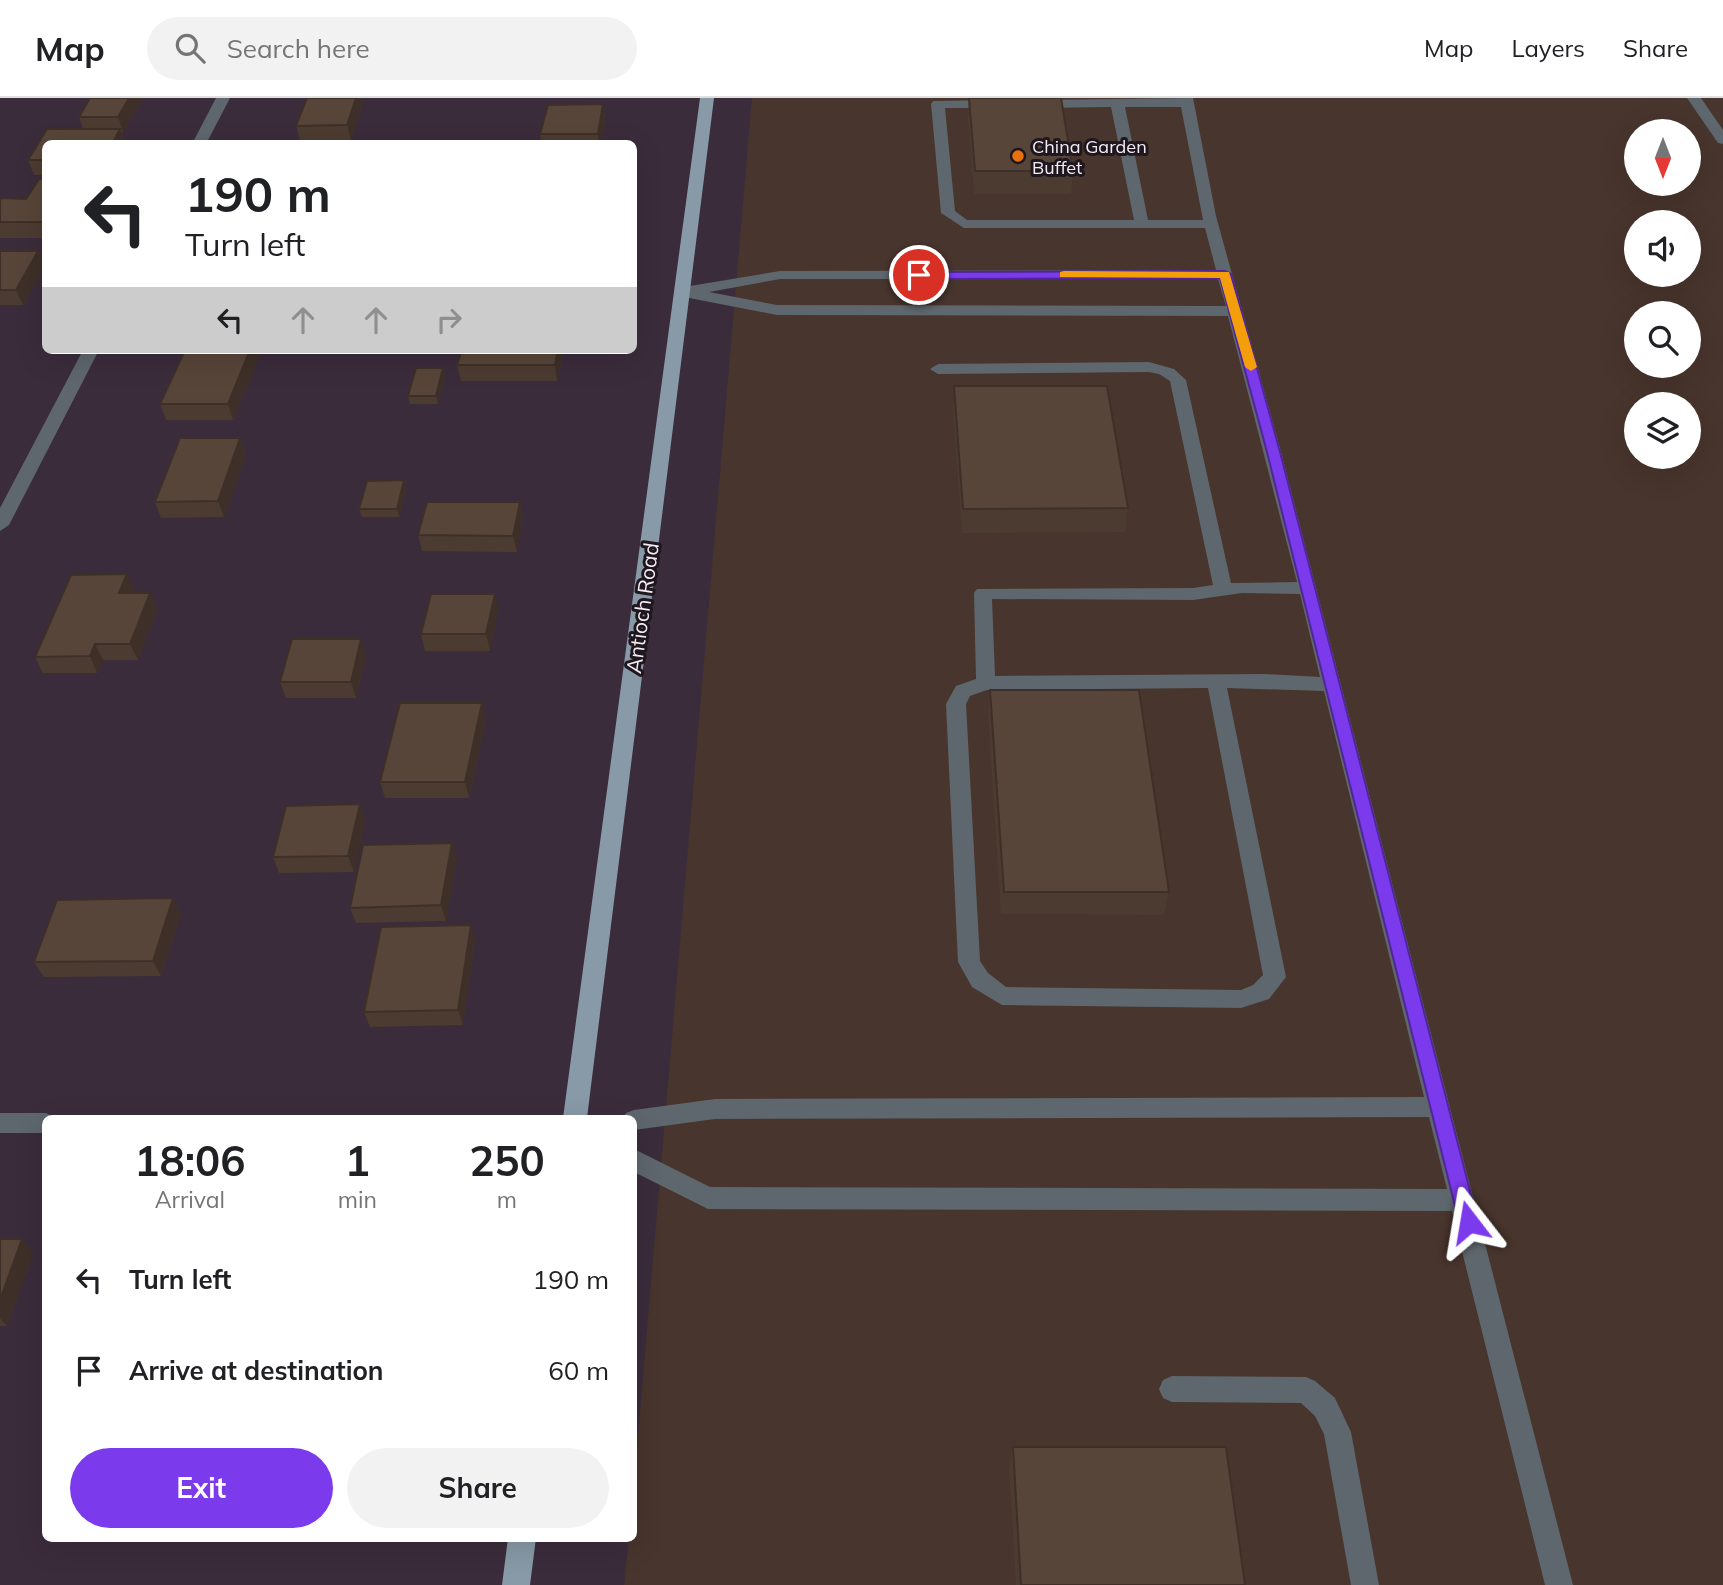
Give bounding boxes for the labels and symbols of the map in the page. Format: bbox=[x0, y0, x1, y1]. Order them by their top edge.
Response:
north arrow bbox=[1624, 119, 1701, 196]
place label: China Garden Buffet bbox=[1032, 135, 1147, 179]
marker: China Garden Buffet bbox=[1010, 148, 1026, 164]
pin bbox=[889, 245, 949, 305]
street label: Antioch Road bbox=[620, 541, 664, 675]
position arrow bbox=[1432, 1185, 1506, 1259]

